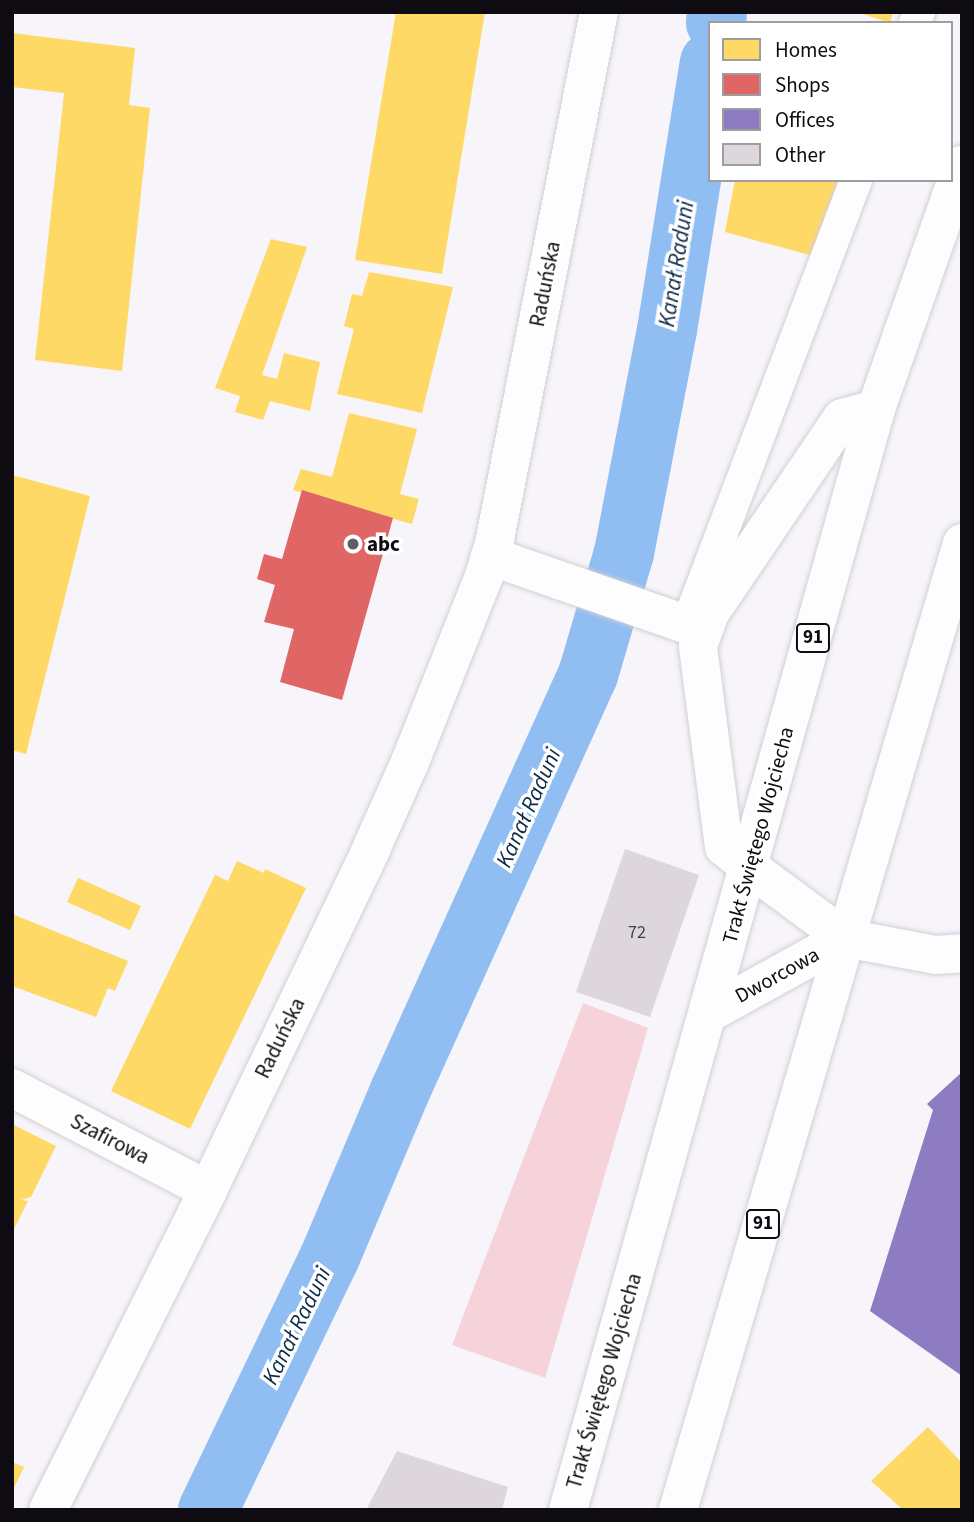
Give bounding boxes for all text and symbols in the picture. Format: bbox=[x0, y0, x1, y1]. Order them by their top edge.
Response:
legend bbox=[708, 21, 953, 182]
text: Homes bbox=[775, 35, 837, 65]
text: Shops bbox=[775, 70, 829, 100]
text: Offices bbox=[775, 105, 835, 135]
text: Other bbox=[775, 140, 825, 170]
water label: Kanał Raduni bbox=[653, 199, 701, 329]
street label: Raduńska bbox=[524, 239, 566, 329]
place label: abc bbox=[367, 531, 400, 557]
marker: abc bbox=[345, 536, 361, 552]
road number: 91 bbox=[796, 622, 830, 653]
street label: Trakt Świętego Wojciecha bbox=[717, 724, 799, 946]
water label: Kanał Raduni bbox=[491, 744, 567, 872]
house number: 72 bbox=[628, 922, 646, 944]
street label: Dworcowa bbox=[731, 942, 823, 1008]
street label: Raduńska bbox=[250, 994, 310, 1082]
street label: Szafirowa bbox=[66, 1108, 154, 1170]
road number: 91 bbox=[746, 1208, 780, 1240]
water label: Kanał Raduni bbox=[257, 1263, 337, 1389]
street label: Trakt Świętego Wojciecha bbox=[561, 1270, 647, 1492]

